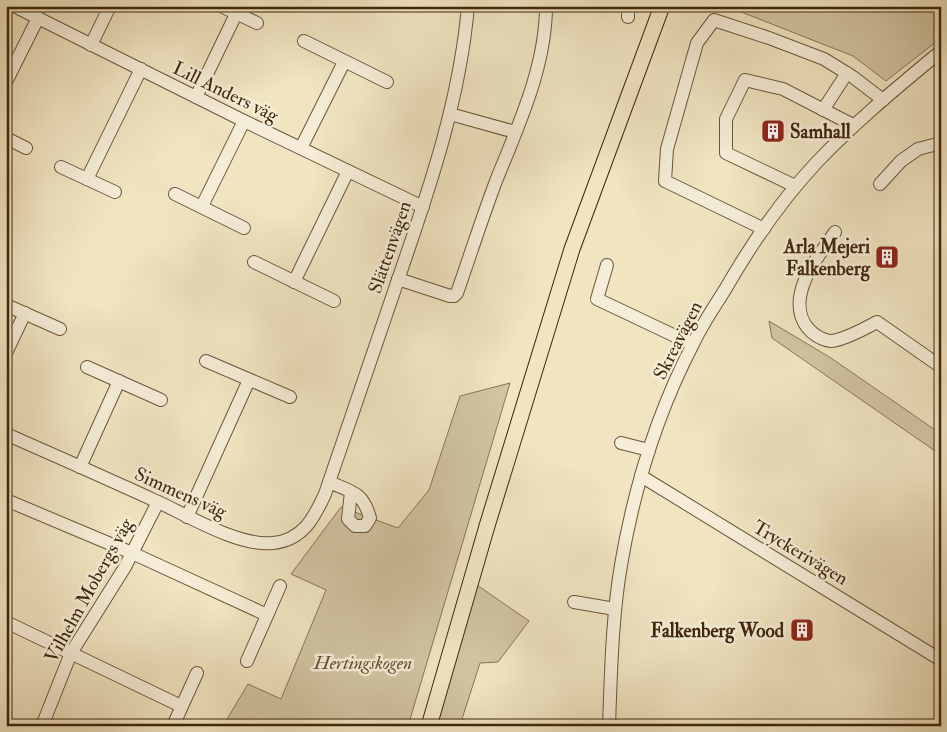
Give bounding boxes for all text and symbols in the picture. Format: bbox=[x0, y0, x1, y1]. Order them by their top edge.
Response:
street label: Lill Anders väg bbox=[169, 56, 283, 128]
building icon: Samhall bbox=[760, 118, 786, 144]
place label: Samhall bbox=[790, 120, 851, 144]
street label: Slättenvägen bbox=[363, 198, 417, 297]
place label: Arla Mejeri Falkenberg bbox=[783, 235, 871, 282]
building icon: Arla Mejeri Falkenberg bbox=[874, 244, 900, 270]
street label: Skreavägen bbox=[648, 297, 708, 384]
street label: Simmens väg bbox=[131, 462, 231, 524]
street label: Vilhelm Mobergs väg bbox=[39, 514, 139, 667]
street label: Tryckerivägen bbox=[749, 515, 853, 591]
building icon: Falkenberg Wood bbox=[789, 617, 815, 643]
place label: Falkenberg Wood bbox=[651, 619, 785, 644]
park label: Hertingskogen bbox=[313, 651, 412, 675]

